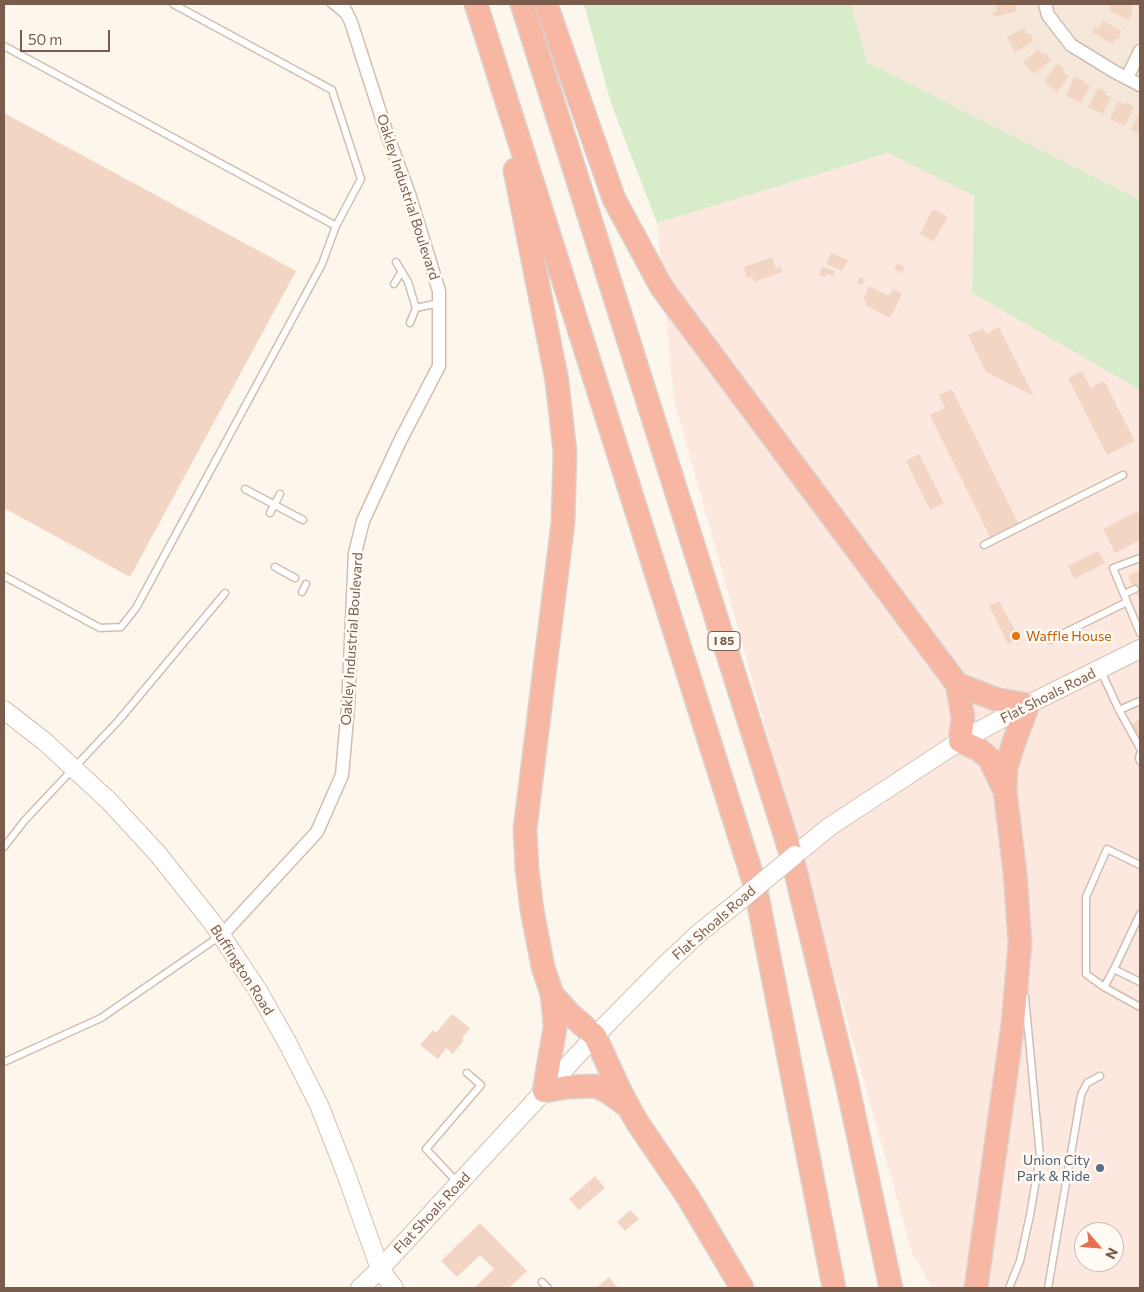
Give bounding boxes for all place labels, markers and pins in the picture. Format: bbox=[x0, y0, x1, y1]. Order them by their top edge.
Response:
place label: Waffle House bbox=[1026, 628, 1112, 644]
marker: Waffle House bbox=[1010, 630, 1022, 642]
place label: Union City Park & Ride bbox=[1017, 1152, 1090, 1184]
marker: Union City Park & Ride bbox=[1094, 1162, 1106, 1174]

